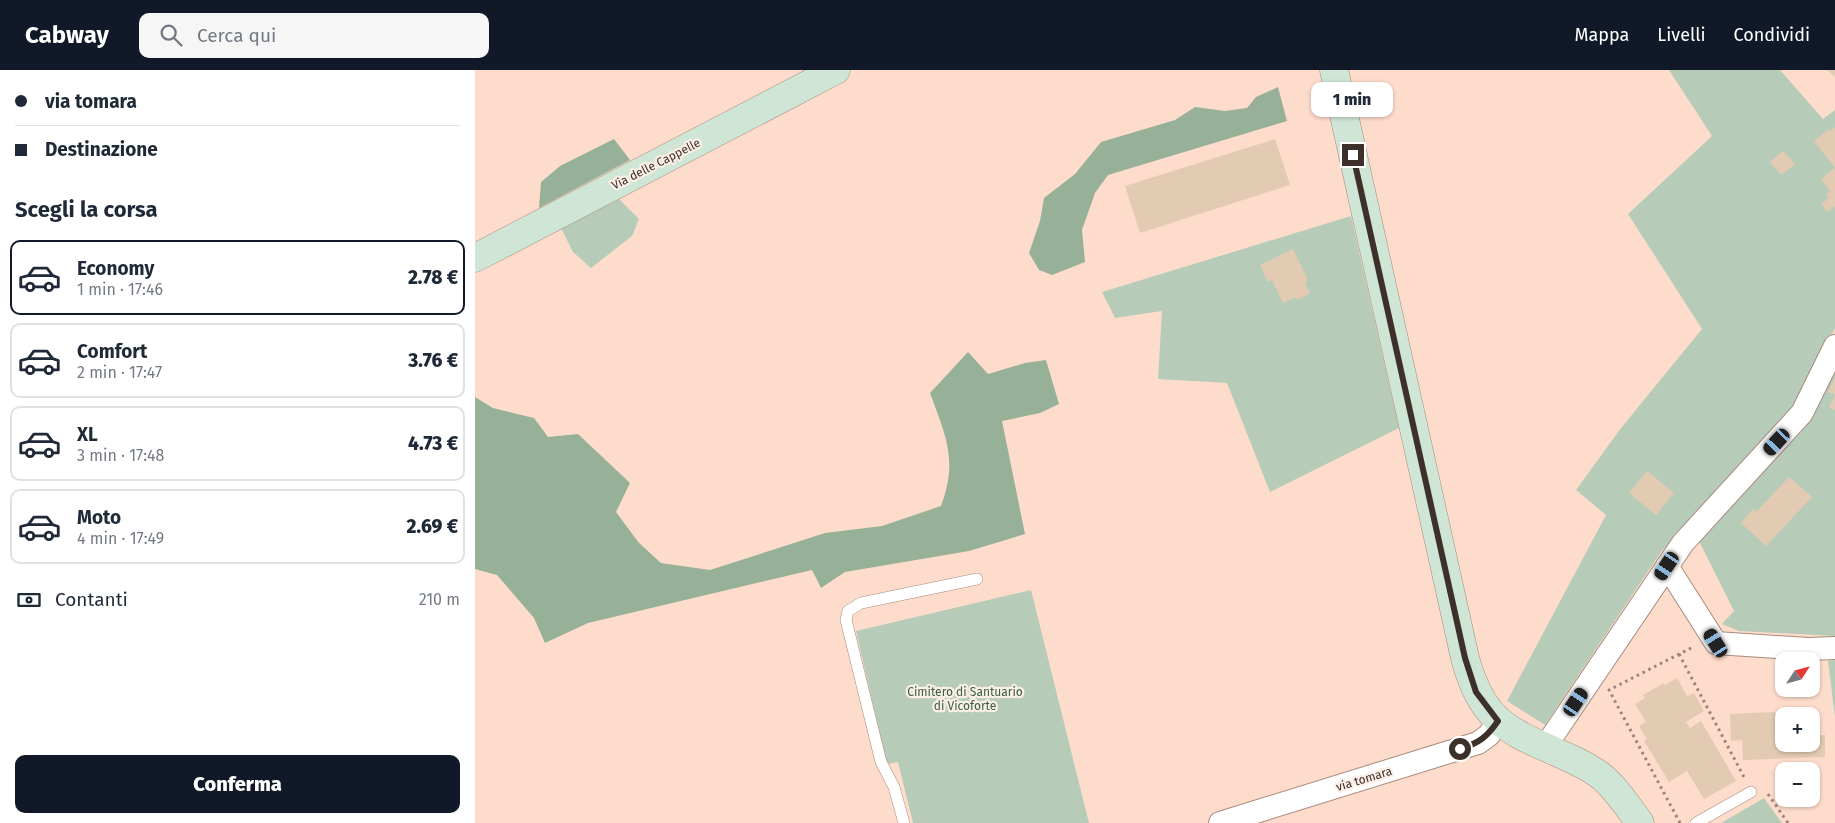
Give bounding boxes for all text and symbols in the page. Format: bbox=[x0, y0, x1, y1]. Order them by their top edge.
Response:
search box bbox=[139, 13, 489, 58]
text: Cabway bbox=[25, 21, 109, 49]
icon: search bbox=[157, 21, 185, 49]
text: Cerca qui bbox=[197, 24, 276, 47]
text: Mappa bbox=[1575, 24, 1629, 46]
text: Livelli bbox=[1657, 24, 1706, 46]
text: Condividi bbox=[1734, 24, 1810, 46]
callout: 1 min bbox=[1312, 82, 1394, 118]
text: via tomara bbox=[45, 90, 137, 113]
text: 1 min bbox=[1333, 90, 1371, 109]
street label: Via delle Cappelle bbox=[609, 136, 703, 192]
text: Destinazione bbox=[45, 138, 158, 161]
route end bbox=[1342, 144, 1364, 166]
text: Scegli la corsa bbox=[15, 196, 158, 223]
icon: car bbox=[17, 255, 62, 300]
text: Economy bbox=[77, 257, 154, 280]
text: 2.78 € bbox=[408, 266, 458, 289]
text: 1 min · 17:46 bbox=[77, 280, 163, 299]
icon: car bbox=[17, 338, 62, 383]
text: Comfort bbox=[77, 340, 147, 363]
text: 3.76 € bbox=[408, 349, 458, 372]
text: 2 min · 17:47 bbox=[77, 363, 162, 382]
icon: car bbox=[17, 421, 62, 466]
text: XL bbox=[77, 423, 98, 446]
car bbox=[1761, 426, 1792, 458]
text: 4.73 € bbox=[408, 432, 458, 455]
text: 3 min · 17:48 bbox=[77, 446, 164, 465]
icon: car bbox=[17, 504, 62, 549]
text: Moto bbox=[77, 506, 121, 529]
text: 2.69 € bbox=[407, 515, 458, 538]
text: 4 min · 17:49 bbox=[77, 529, 164, 548]
car bbox=[1652, 549, 1681, 583]
icon: cash bbox=[15, 586, 43, 614]
text: Contanti bbox=[55, 588, 128, 611]
text: 210 m bbox=[419, 590, 460, 609]
car bbox=[1701, 626, 1730, 660]
north arrow bbox=[1775, 652, 1820, 698]
map controls bbox=[1775, 652, 1820, 807]
park label: Cimitero di Santuario di Vicoforte bbox=[907, 685, 1023, 713]
car bbox=[1561, 685, 1590, 719]
button: + bbox=[1775, 707, 1820, 752]
route start bbox=[1449, 738, 1471, 760]
button: Conferma bbox=[15, 755, 460, 813]
button: − bbox=[1775, 762, 1820, 807]
street label: via tomara bbox=[1334, 764, 1394, 794]

